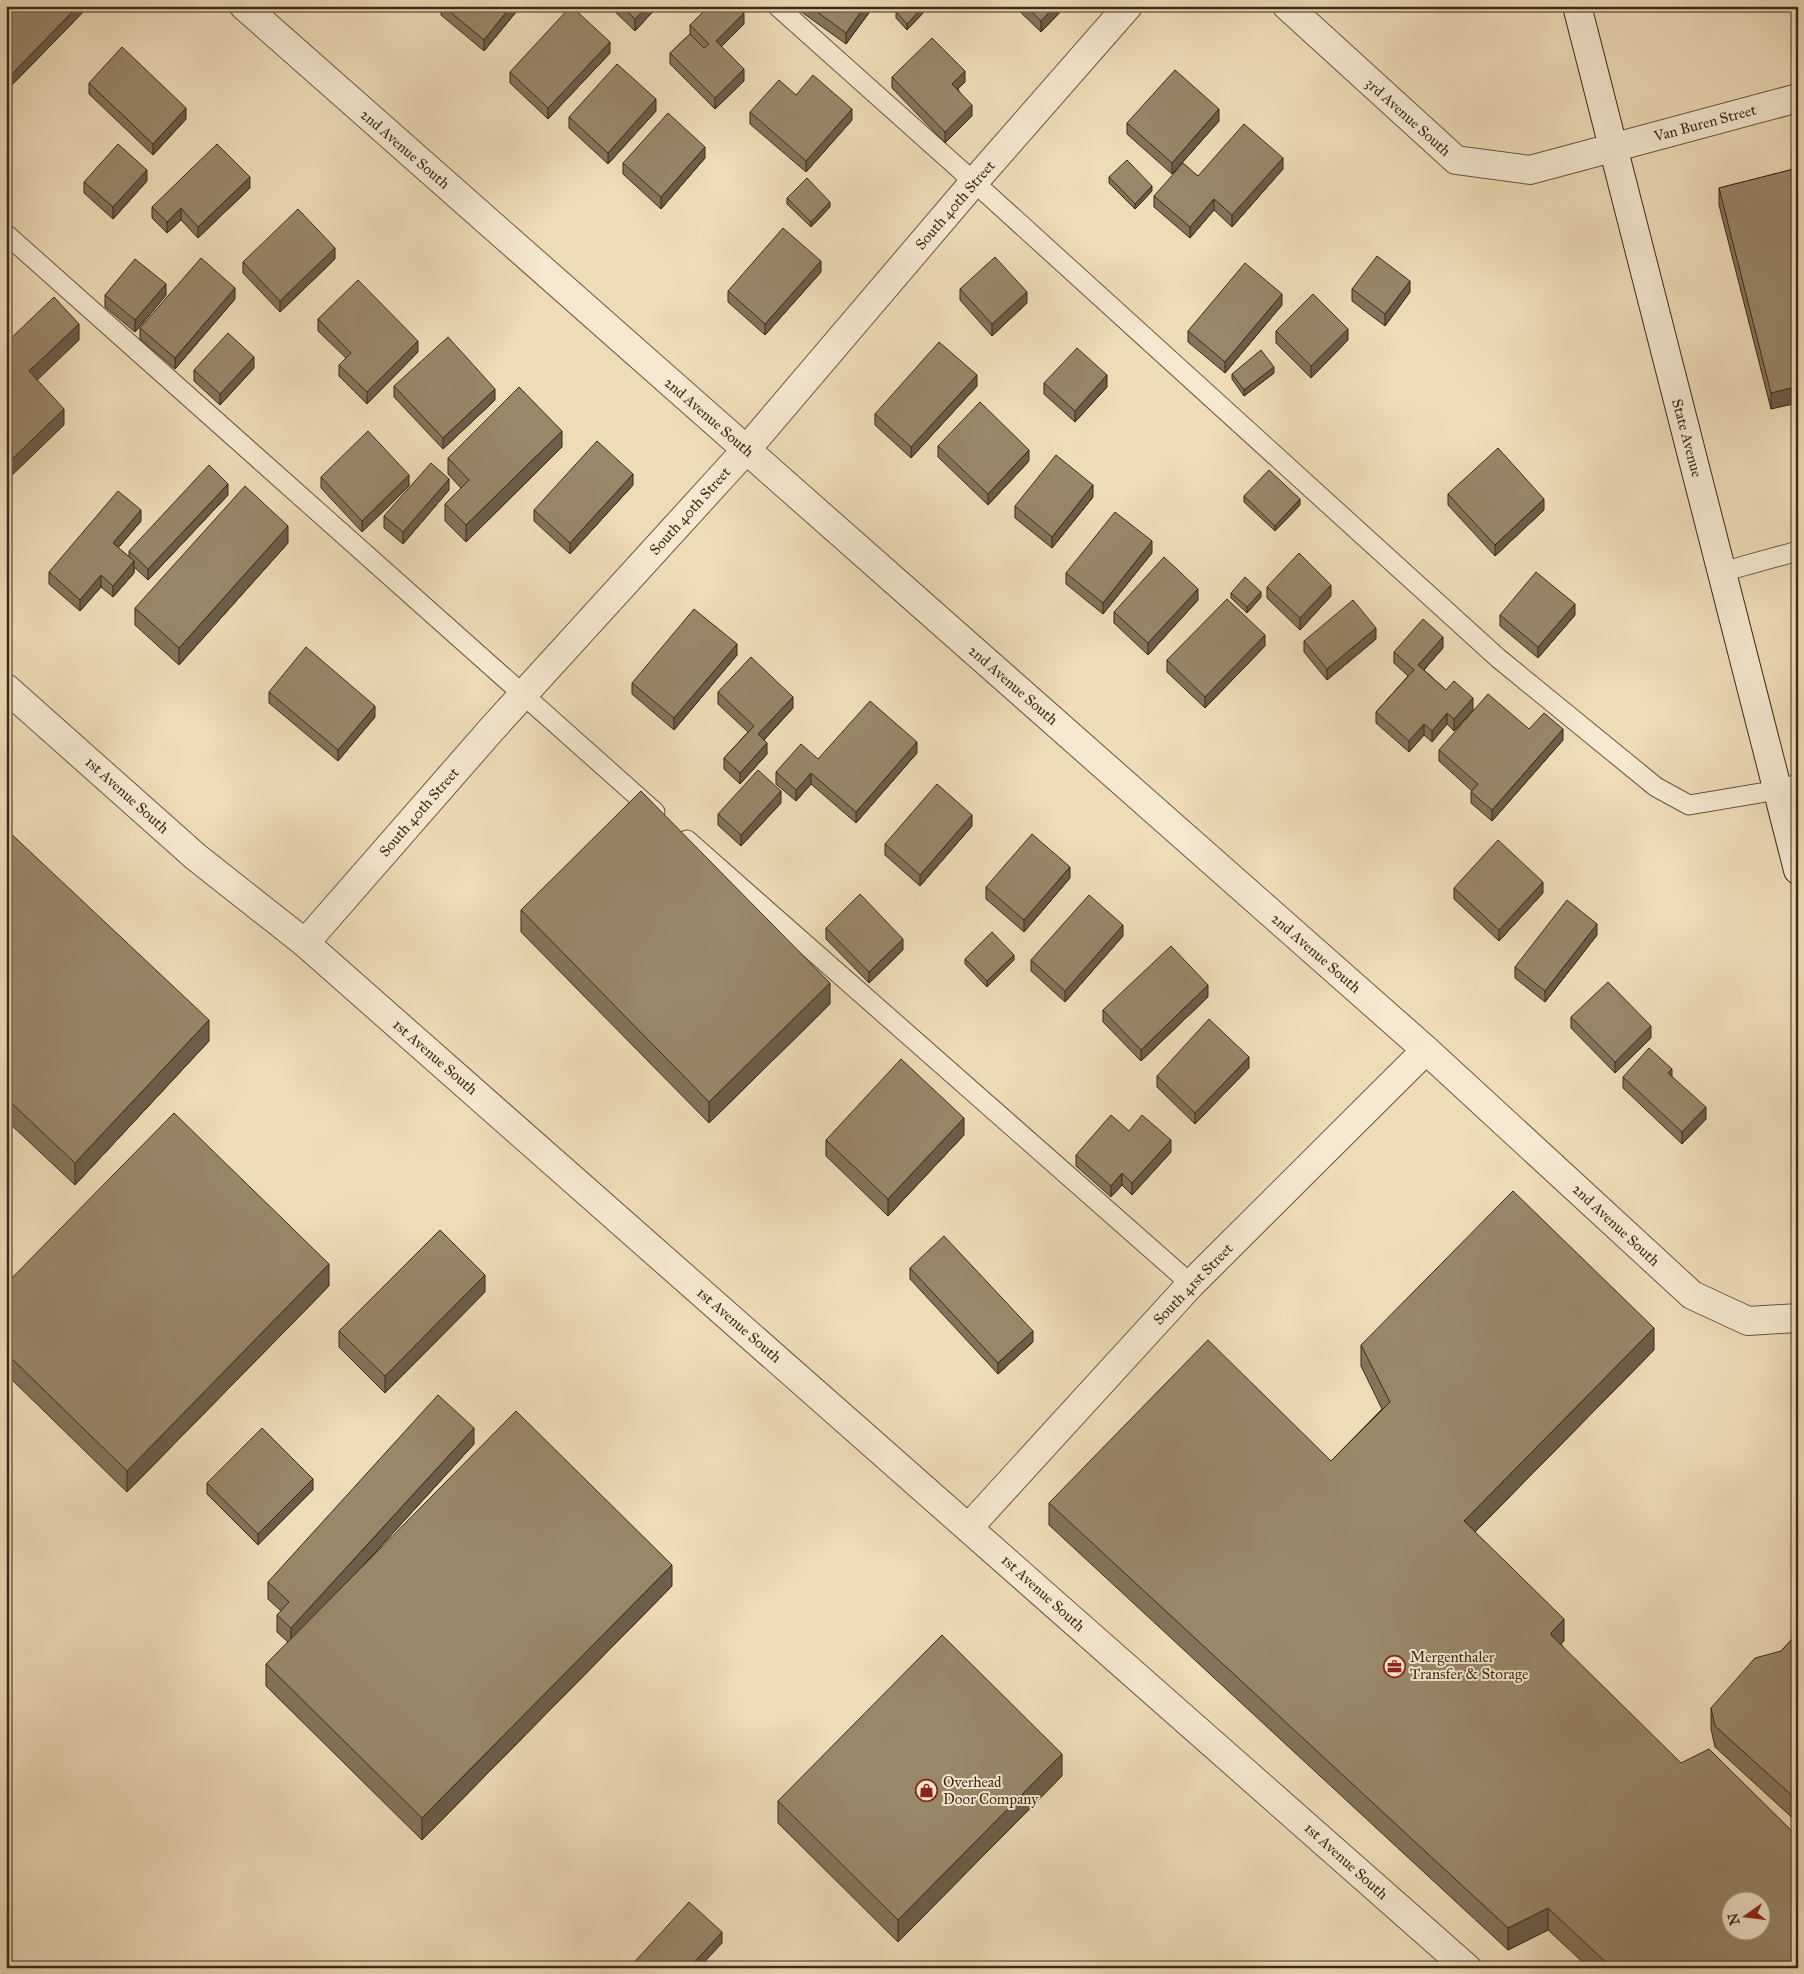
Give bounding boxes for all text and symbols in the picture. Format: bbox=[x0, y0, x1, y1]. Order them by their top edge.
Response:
street label: 3rd Avenue South bbox=[1362, 74, 1455, 160]
street label: Van Buren Street bbox=[1651, 101, 1759, 146]
street label: 2nd Avenue South bbox=[357, 105, 454, 193]
street label: South 40th Street bbox=[911, 156, 999, 253]
street label: 2nd Avenue South bbox=[661, 373, 758, 461]
street label: State Avenue bbox=[1668, 397, 1706, 479]
street label: South 40th Street bbox=[646, 463, 735, 559]
street label: 2nd Avenue South bbox=[965, 641, 1062, 729]
street label: 1st Avenue South bbox=[82, 753, 173, 838]
street label: South 40th Street bbox=[375, 763, 463, 860]
street label: 2nd Avenue South bbox=[1268, 909, 1365, 997]
street label: 1st Avenue South bbox=[389, 1015, 481, 1099]
street label: 2nd Avenue South bbox=[1569, 1180, 1664, 1270]
street label: South 41st Street bbox=[1149, 1239, 1237, 1329]
street label: 1st Avenue South bbox=[693, 1283, 785, 1367]
street label: 1st Avenue South bbox=[998, 1551, 1089, 1636]
place label: Mergenthaler Transfer & Storage bbox=[1410, 1648, 1528, 1683]
office icon: Mergenthaler Transfer & Storage bbox=[1382, 1654, 1406, 1678]
place label: Overhead Door Company bbox=[943, 1773, 1039, 1808]
shop icon: Overhead Door Company bbox=[915, 1779, 939, 1803]
street label: 1st Avenue South bbox=[1301, 1819, 1392, 1904]
north arrow bbox=[1722, 1892, 1772, 1942]
text: N bbox=[1724, 1911, 1744, 1927]

